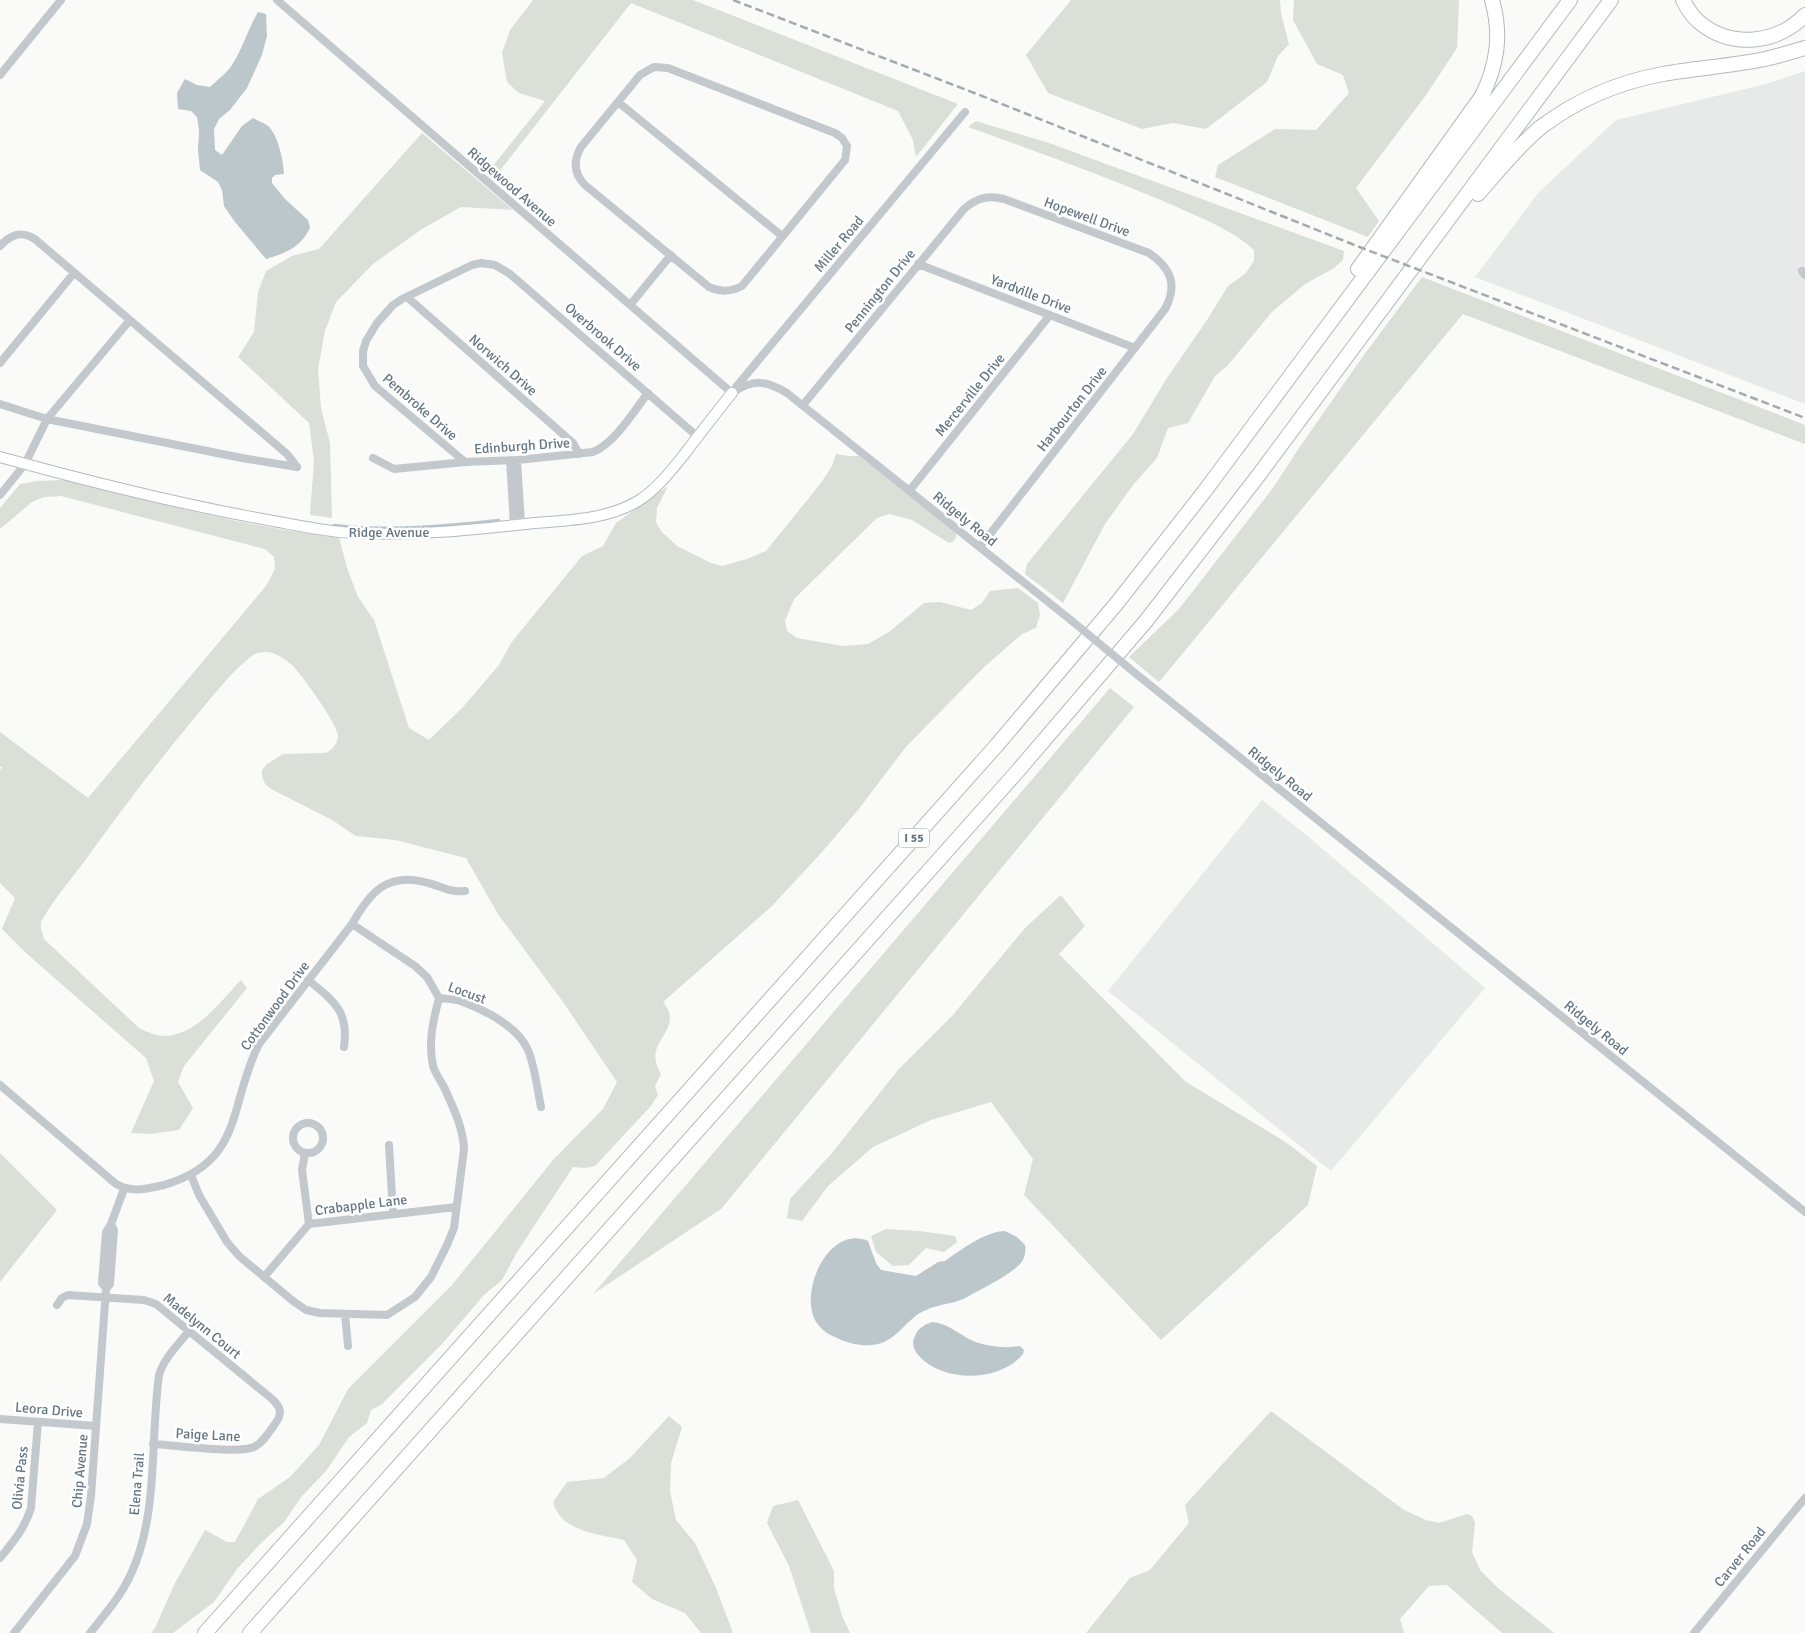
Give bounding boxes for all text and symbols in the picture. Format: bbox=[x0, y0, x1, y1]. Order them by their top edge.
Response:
street label: Ridgewood Avenue bbox=[464, 144, 560, 230]
street label: Hopewell Drive bbox=[1042, 194, 1132, 240]
street label: Miller Road bbox=[811, 212, 867, 276]
street label: Pennington Drive bbox=[841, 246, 919, 336]
street label: Yardville Drive bbox=[988, 271, 1074, 317]
street label: Overbrook Drive bbox=[561, 299, 645, 375]
street label: Norwich Drive bbox=[465, 331, 541, 399]
street label: Mercerville Drive bbox=[931, 350, 1009, 440]
street label: Harbourton Drive bbox=[1033, 363, 1111, 455]
street label: Pembroke Drive bbox=[379, 370, 461, 444]
street label: Edinburgh Drive bbox=[474, 434, 570, 458]
street label: Ridgely Road bbox=[930, 488, 1000, 550]
street label: Ridge Avenue bbox=[349, 524, 429, 541]
street label: Ridgely Road bbox=[1245, 743, 1315, 805]
road number: I 55 bbox=[899, 828, 929, 848]
street label: Cottonwood Drive bbox=[237, 958, 313, 1054]
street label: Locust bbox=[446, 978, 489, 1008]
street label: Ridgely Road bbox=[1561, 997, 1631, 1059]
street label: Crabapple Lane bbox=[314, 1191, 408, 1219]
street label: Madelynn Court bbox=[160, 1289, 244, 1363]
street label: Leora Drive bbox=[14, 1399, 84, 1421]
street label: Paige Lane bbox=[175, 1425, 241, 1445]
street label: Chip Avenue bbox=[68, 1433, 92, 1509]
street label: Olivia Pass bbox=[8, 1445, 32, 1511]
street label: Elena Trail bbox=[126, 1452, 148, 1516]
street label: Carver Road bbox=[1711, 1524, 1769, 1590]

